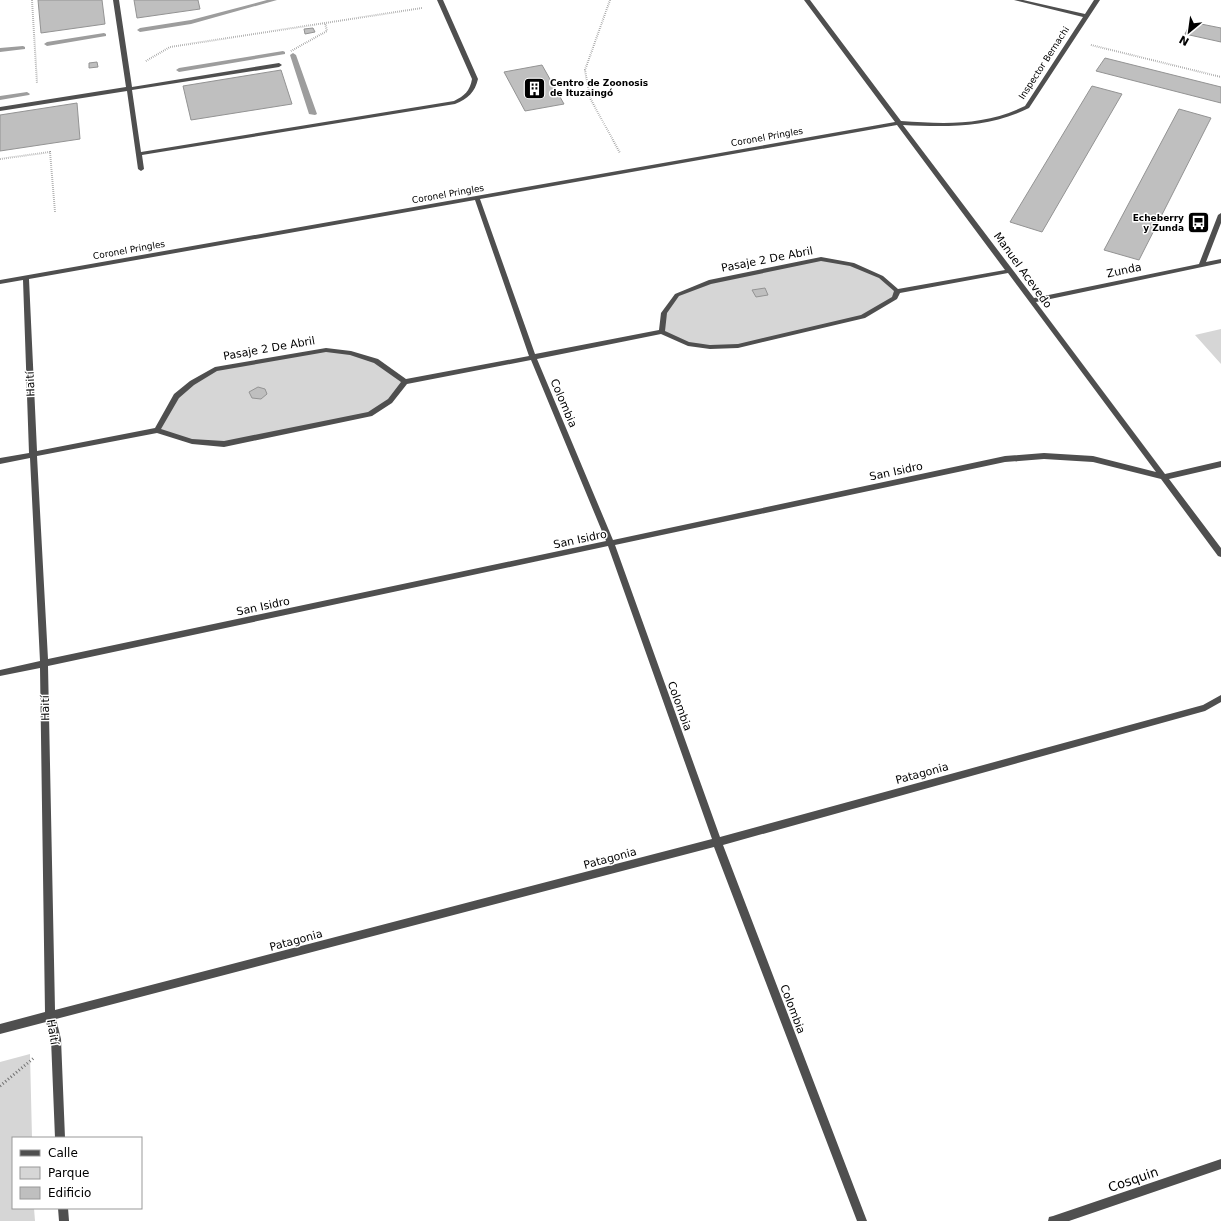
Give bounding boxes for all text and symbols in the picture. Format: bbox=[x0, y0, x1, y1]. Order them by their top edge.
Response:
north arrow bbox=[1169, 12, 1209, 52]
street label: Inspector Bernachi bbox=[1017, 25, 1071, 101]
text: N bbox=[1177, 32, 1192, 48]
building icon: Centro de Zoonosis de Ituzaingó bbox=[521, 75, 547, 101]
place label: Centro de Zoonosis de Ituzaingó bbox=[550, 78, 648, 98]
street label: Coronel Pringles bbox=[730, 126, 804, 148]
street label: Coronel Pringles bbox=[411, 183, 485, 205]
bus stop icon: Echeberry y Zunda bbox=[1186, 210, 1212, 236]
place label: Echeberry y Zunda bbox=[1133, 213, 1184, 233]
street label: Manuel Acevedo bbox=[991, 230, 1055, 311]
street label: Coronel Pringles bbox=[92, 239, 166, 261]
street label: Pasaje 2 De Abril bbox=[720, 244, 814, 275]
street label: Zunda bbox=[1106, 260, 1143, 281]
street label: Pasaje 2 De Abril bbox=[222, 334, 316, 363]
street label: Haití bbox=[24, 370, 37, 397]
street label: Colombia bbox=[547, 377, 580, 430]
street label: San Isidro bbox=[868, 459, 924, 483]
street label: San Isidro bbox=[552, 527, 608, 551]
street label: San Isidro bbox=[235, 594, 291, 618]
street label: Colombia bbox=[665, 680, 694, 733]
street label: Haití bbox=[39, 694, 52, 721]
street label: Patagonia bbox=[894, 760, 950, 787]
street label: Patagonia bbox=[582, 845, 638, 872]
street label: Patagonia bbox=[268, 927, 324, 954]
street label: Colombia bbox=[777, 983, 808, 1036]
street label: Haití bbox=[44, 1018, 61, 1047]
legend bbox=[12, 1137, 142, 1209]
text: Calle bbox=[48, 1146, 78, 1160]
street label: Cosquin bbox=[1106, 1164, 1160, 1195]
text: Parque bbox=[48, 1166, 89, 1180]
text: Edificio bbox=[48, 1186, 91, 1200]

